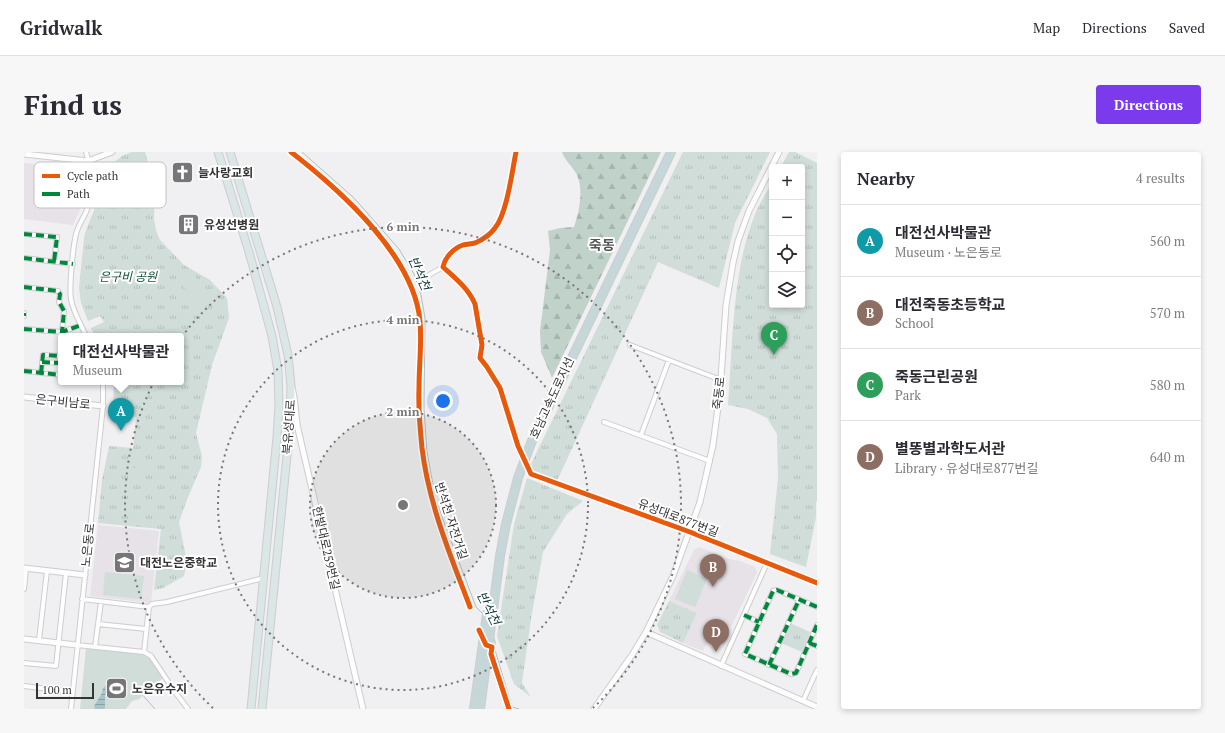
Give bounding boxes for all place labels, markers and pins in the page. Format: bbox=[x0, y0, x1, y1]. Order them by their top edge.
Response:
church icon: 늘사랑교회 bbox=[169, 160, 195, 186]
place label: 늘사랑교회 bbox=[198, 165, 253, 180]
building icon: 유성선병원 bbox=[175, 212, 201, 238]
place label: 유성선병원 bbox=[204, 217, 259, 232]
pin: C bbox=[761, 322, 787, 355]
pin: A bbox=[108, 398, 134, 431]
centre of rings bbox=[396, 498, 410, 512]
school or university icon: 대전노은중학교 bbox=[112, 550, 138, 576]
pin: B bbox=[700, 554, 726, 587]
place label: 대전노은중학교 bbox=[140, 555, 217, 570]
pin: D bbox=[703, 619, 729, 652]
sports icon: 노은유수지 bbox=[103, 676, 129, 702]
place label: 노은유수지 bbox=[132, 681, 187, 696]

